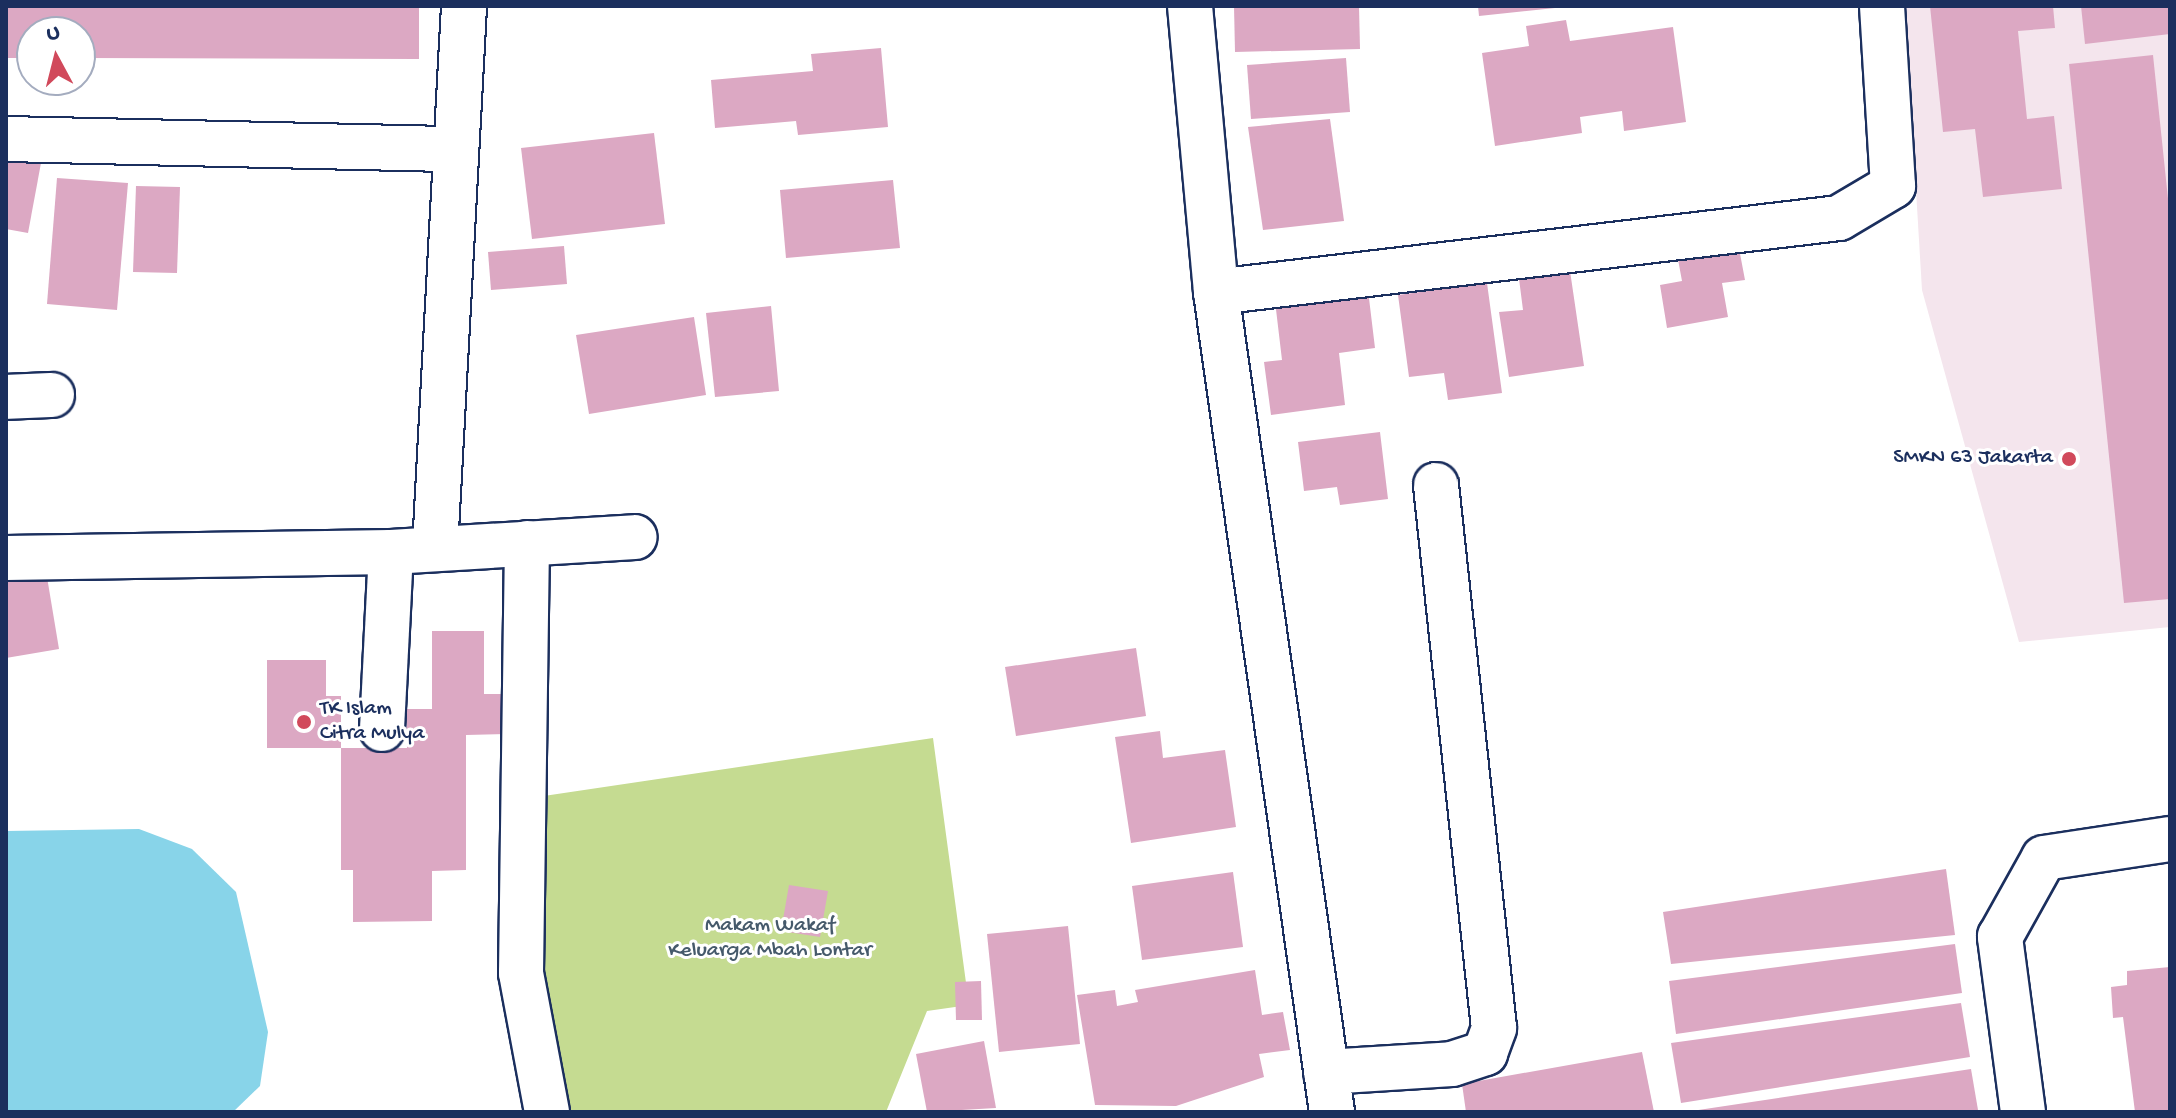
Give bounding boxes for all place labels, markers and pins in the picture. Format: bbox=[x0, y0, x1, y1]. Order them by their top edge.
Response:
place label: SMKN 63 Jakarta bbox=[1893, 446, 2053, 472]
marker: SMKN 63 Jakarta bbox=[2060, 450, 2078, 468]
place label: TK Islam Citra Mulya bbox=[320, 696, 424, 748]
marker: TK Islam Citra Mulya bbox=[295, 713, 313, 731]

